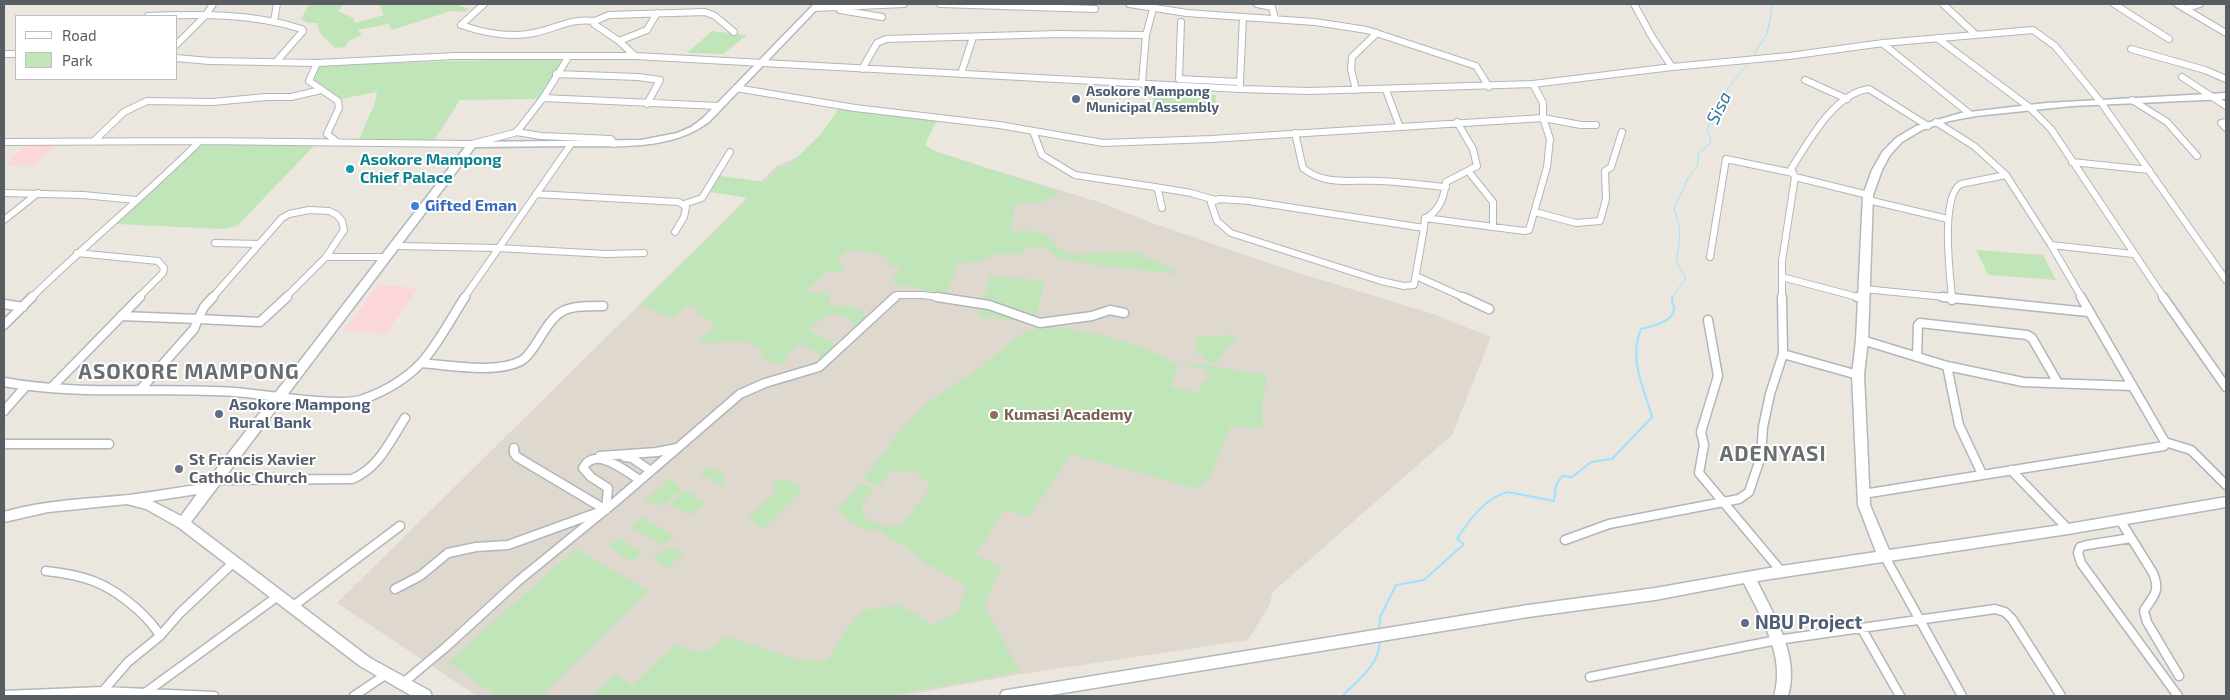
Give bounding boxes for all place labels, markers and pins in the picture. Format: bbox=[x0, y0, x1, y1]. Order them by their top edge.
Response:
place label: Asokore Mampong Municipal Assembly bbox=[1086, 83, 1219, 115]
marker: Asokore Mampong Municipal Assembly bbox=[1070, 93, 1082, 105]
place label: Asokore Mampong Chief Palace bbox=[360, 150, 501, 188]
marker: Asokore Mampong Chief Palace bbox=[344, 163, 356, 175]
place label: Gifted Eman bbox=[425, 196, 517, 216]
marker: Gifted Eman bbox=[409, 200, 421, 212]
place label: Asokore Mampong Rural Bank bbox=[229, 395, 370, 433]
place label: Kumasi Academy bbox=[1004, 405, 1133, 425]
marker: Asokore Mampong Rural Bank bbox=[213, 408, 225, 420]
marker: Kumasi Academy bbox=[988, 409, 1000, 421]
place label: St Francis Xavier Catholic Church bbox=[189, 450, 316, 488]
marker: St Francis Xavier Catholic Church bbox=[173, 463, 185, 475]
place label: NBU Project bbox=[1755, 612, 1862, 634]
marker: NBU Project bbox=[1739, 617, 1751, 629]

